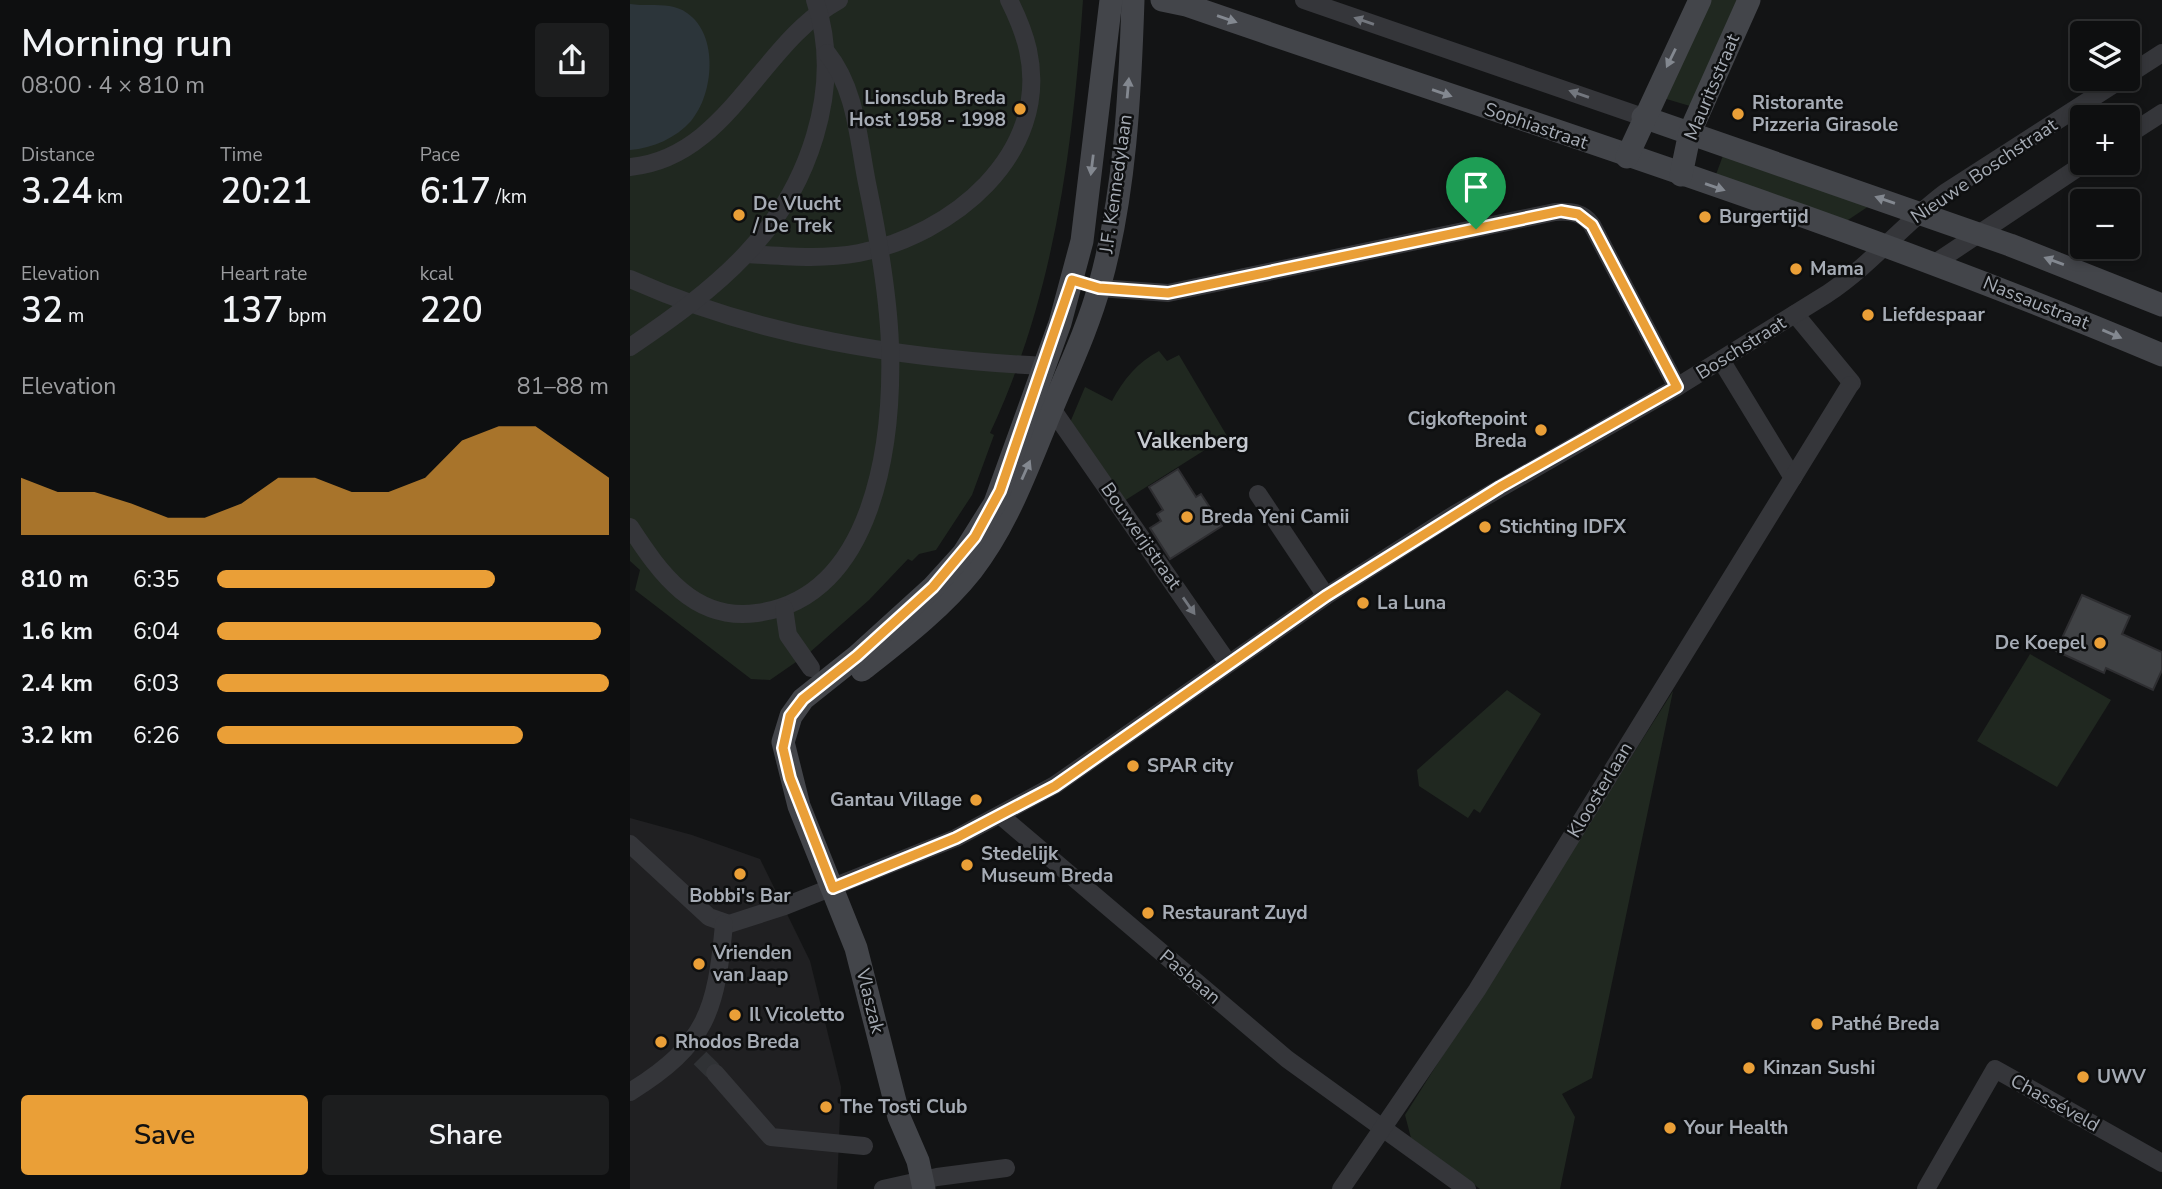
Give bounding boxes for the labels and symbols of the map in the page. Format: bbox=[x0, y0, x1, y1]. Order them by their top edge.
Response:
one-way arrow bbox=[1216, 14, 1237, 25]
one-way arrow bbox=[1353, 15, 1374, 25]
street label: Mauritsstraat bbox=[1678, 30, 1746, 144]
one-way arrow bbox=[1666, 48, 1677, 68]
one-way arrow bbox=[1123, 76, 1134, 98]
place label: Lionsclub Breda Host 1958 - 1998 bbox=[849, 85, 1006, 133]
one-way arrow bbox=[1432, 88, 1453, 99]
one-way arrow bbox=[1568, 88, 1589, 99]
place label: Ristorante Pizzeria Girasole bbox=[1752, 90, 1898, 138]
street label: Sophiastraat bbox=[1481, 96, 1592, 156]
marker: Lionsclub Breda Host 1958 - 1998 bbox=[1012, 101, 1028, 117]
marker: Ristorante Pizzeria Girasole bbox=[1730, 106, 1746, 122]
street label: Nieuwe Boschstraat bbox=[1906, 112, 2063, 230]
street label: J.F. Kennedylaan bbox=[1093, 113, 1139, 256]
one-way arrow bbox=[1087, 154, 1098, 176]
pin bbox=[1446, 157, 1506, 229]
one-way arrow bbox=[1704, 182, 1725, 193]
place label: De Vlucht / De Trek bbox=[752, 191, 842, 239]
one-way arrow bbox=[1874, 194, 1895, 205]
place label: Burgertijd bbox=[1719, 204, 1809, 230]
marker: De Vlucht / De Trek bbox=[731, 207, 747, 223]
marker: Burgertijd bbox=[1697, 209, 1713, 225]
one-way arrow bbox=[2043, 255, 2064, 266]
place label: Mama bbox=[1810, 256, 1864, 282]
marker: Mama bbox=[1788, 261, 1804, 277]
street label: Nassaustraat bbox=[1979, 270, 2093, 336]
place label: Liefdespaar bbox=[1882, 302, 1986, 328]
marker: Liefdespaar bbox=[1860, 307, 1876, 323]
street label: Boschstraat bbox=[1691, 310, 1791, 386]
one-way arrow bbox=[2102, 328, 2123, 339]
place label: Cigkoftepoint Breda bbox=[1407, 406, 1528, 454]
marker: Cigkoftepoint Breda bbox=[1533, 422, 1549, 438]
district label: Valkenberg bbox=[1136, 427, 1249, 455]
one-way arrow bbox=[1021, 459, 1032, 480]
street label: Bouwerijstraat bbox=[1095, 477, 1188, 595]
place label: Breda Yeni Camii bbox=[1201, 504, 1349, 530]
marker: Breda Yeni Camii bbox=[1179, 509, 1195, 525]
place label: Stichting IDFX bbox=[1499, 514, 1626, 540]
marker: Stichting IDFX bbox=[1477, 519, 1493, 535]
place label: La Luna bbox=[1377, 590, 1446, 616]
marker: La Luna bbox=[1355, 595, 1371, 611]
one-way arrow bbox=[1182, 597, 1196, 615]
place label: De Koepel bbox=[1995, 630, 2086, 656]
marker: De Koepel bbox=[2092, 635, 2108, 651]
street label: Kloosterlaan bbox=[1561, 737, 1639, 843]
place label: SPAR city bbox=[1147, 753, 1235, 779]
marker: SPAR city bbox=[1125, 758, 1141, 774]
place label: Gantau Village bbox=[830, 787, 962, 813]
marker: Gantau Village bbox=[968, 792, 984, 808]
place label: Stedelijk Museum Breda bbox=[981, 841, 1113, 889]
marker: Stedelijk Museum Breda bbox=[959, 857, 975, 873]
marker: Bobbi's Bar bbox=[732, 866, 748, 882]
place label: Bobbi's Bar bbox=[689, 883, 791, 909]
place label: Restaurant Zuyd bbox=[1162, 900, 1308, 926]
marker: Restaurant Zuyd bbox=[1140, 905, 1156, 921]
place label: Vrienden van Jaap bbox=[712, 940, 792, 988]
street label: Pasbaan bbox=[1154, 944, 1226, 1010]
marker: Vrienden van Jaap bbox=[691, 956, 707, 972]
street label: Vlaszak bbox=[849, 965, 891, 1037]
place label: Il Vicoletto bbox=[749, 1002, 845, 1028]
marker: Il Vicoletto bbox=[727, 1007, 743, 1023]
place label: Pathé Breda bbox=[1831, 1011, 1940, 1037]
marker: Pathé Breda bbox=[1809, 1016, 1825, 1032]
place label: Rhodos Breda bbox=[675, 1029, 799, 1055]
marker: Rhodos Breda bbox=[653, 1034, 669, 1050]
place label: Kinzan Sushi bbox=[1763, 1055, 1875, 1081]
marker: Kinzan Sushi bbox=[1741, 1060, 1757, 1076]
place label: UWV bbox=[2097, 1064, 2146, 1090]
street label: Chasséveld bbox=[2006, 1068, 2104, 1138]
marker: UWV bbox=[2075, 1069, 2091, 1085]
place label: The Tosti Club bbox=[840, 1094, 967, 1120]
marker: The Tosti Club bbox=[818, 1099, 834, 1115]
place label: Your Health bbox=[1683, 1115, 1788, 1141]
marker: Your Health bbox=[1662, 1120, 1678, 1136]

